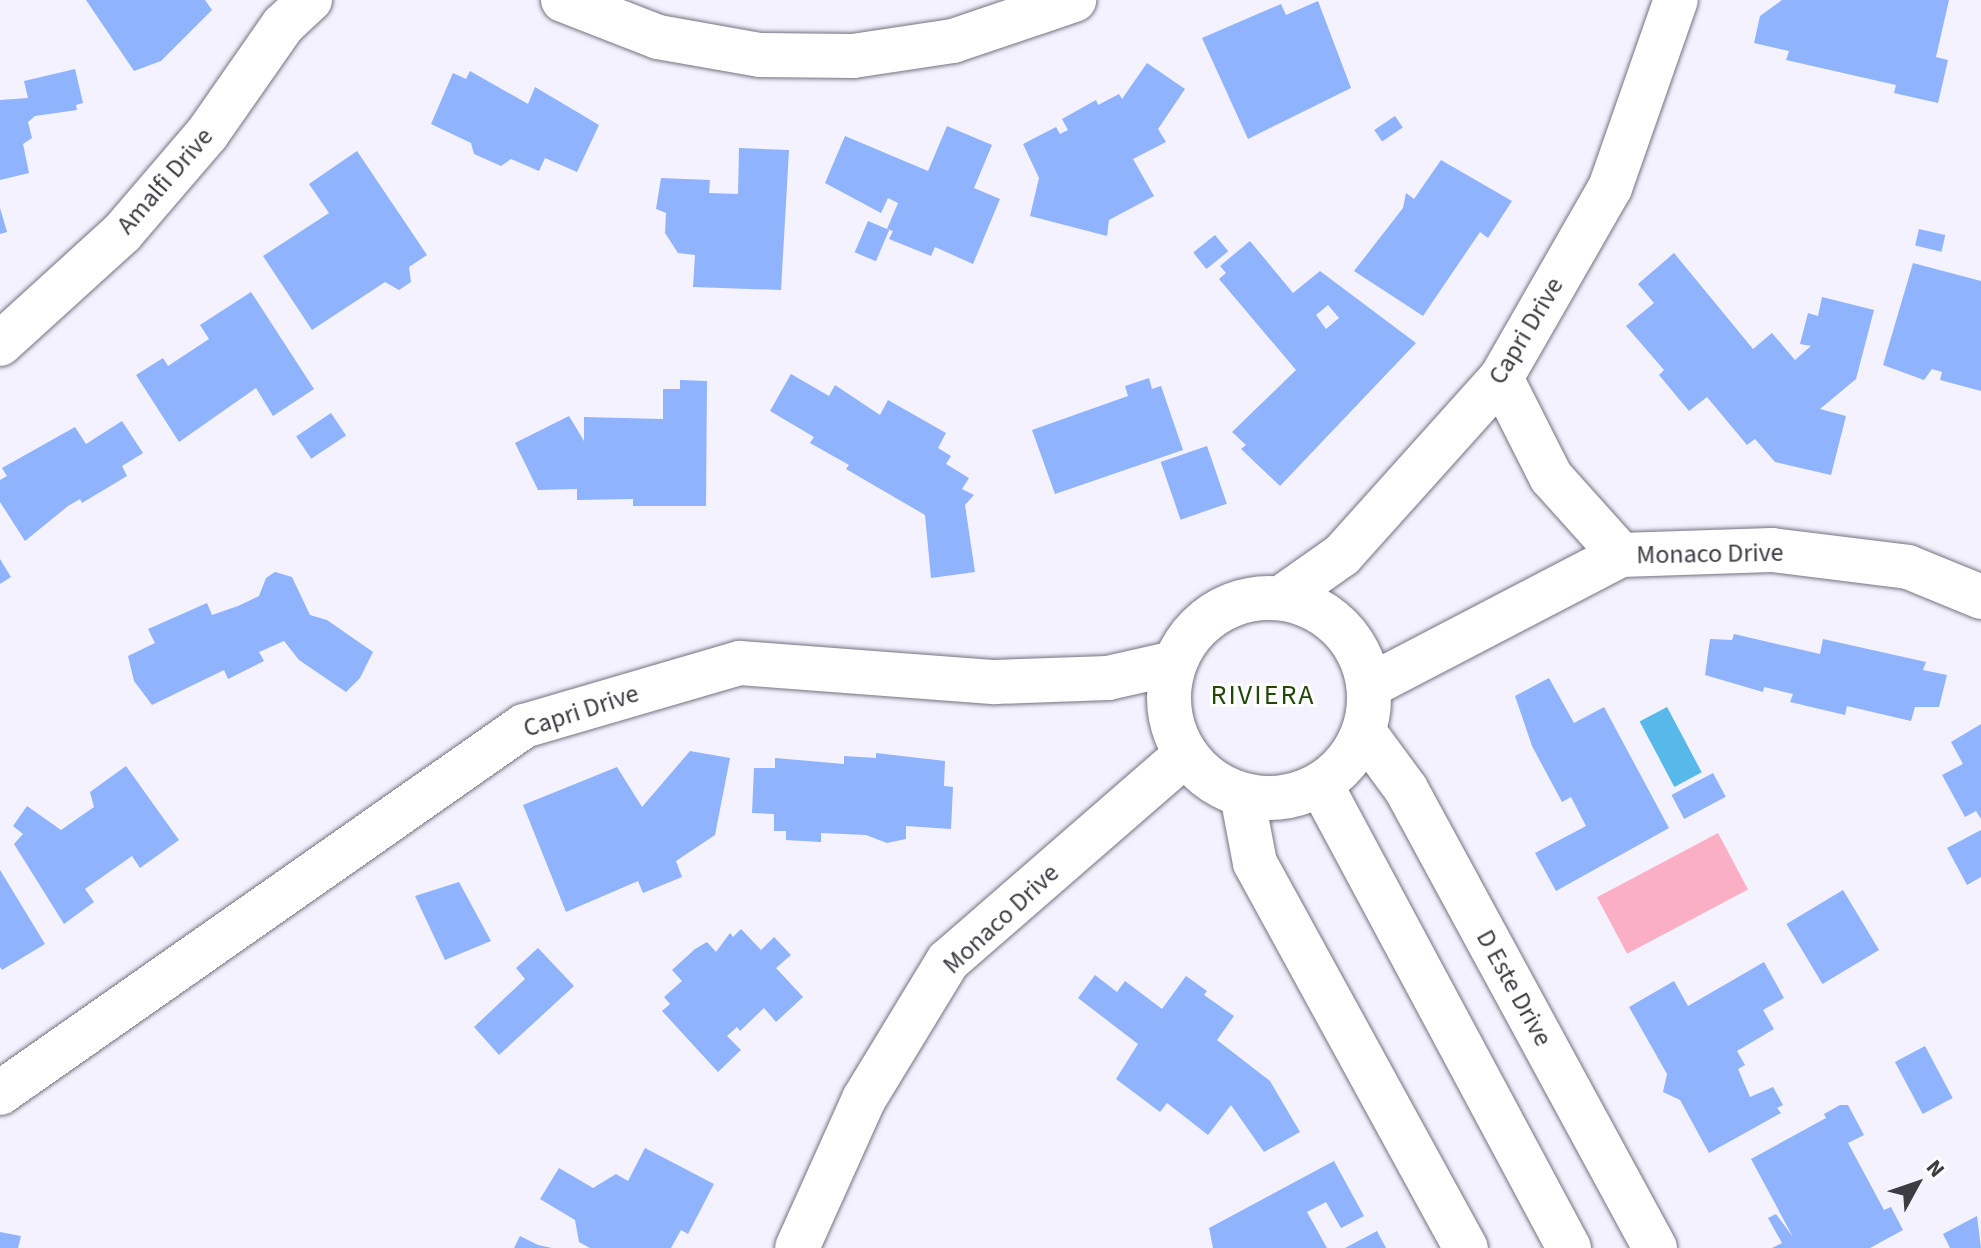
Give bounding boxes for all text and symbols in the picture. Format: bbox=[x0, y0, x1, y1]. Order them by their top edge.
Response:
street label: Amalfi Drive bbox=[110, 121, 220, 241]
street label: Capri Drive bbox=[1482, 272, 1570, 390]
street label: Monaco Drive bbox=[1636, 537, 1784, 571]
street label: Capri Drive bbox=[519, 678, 643, 744]
district label: RIVIERA bbox=[1211, 678, 1315, 712]
street label: Monaco Drive bbox=[937, 857, 1065, 981]
street label: D Este Drive bbox=[1469, 924, 1559, 1052]
north arrow bbox=[1877, 1144, 1957, 1224]
text: N bbox=[1918, 1153, 1952, 1184]

